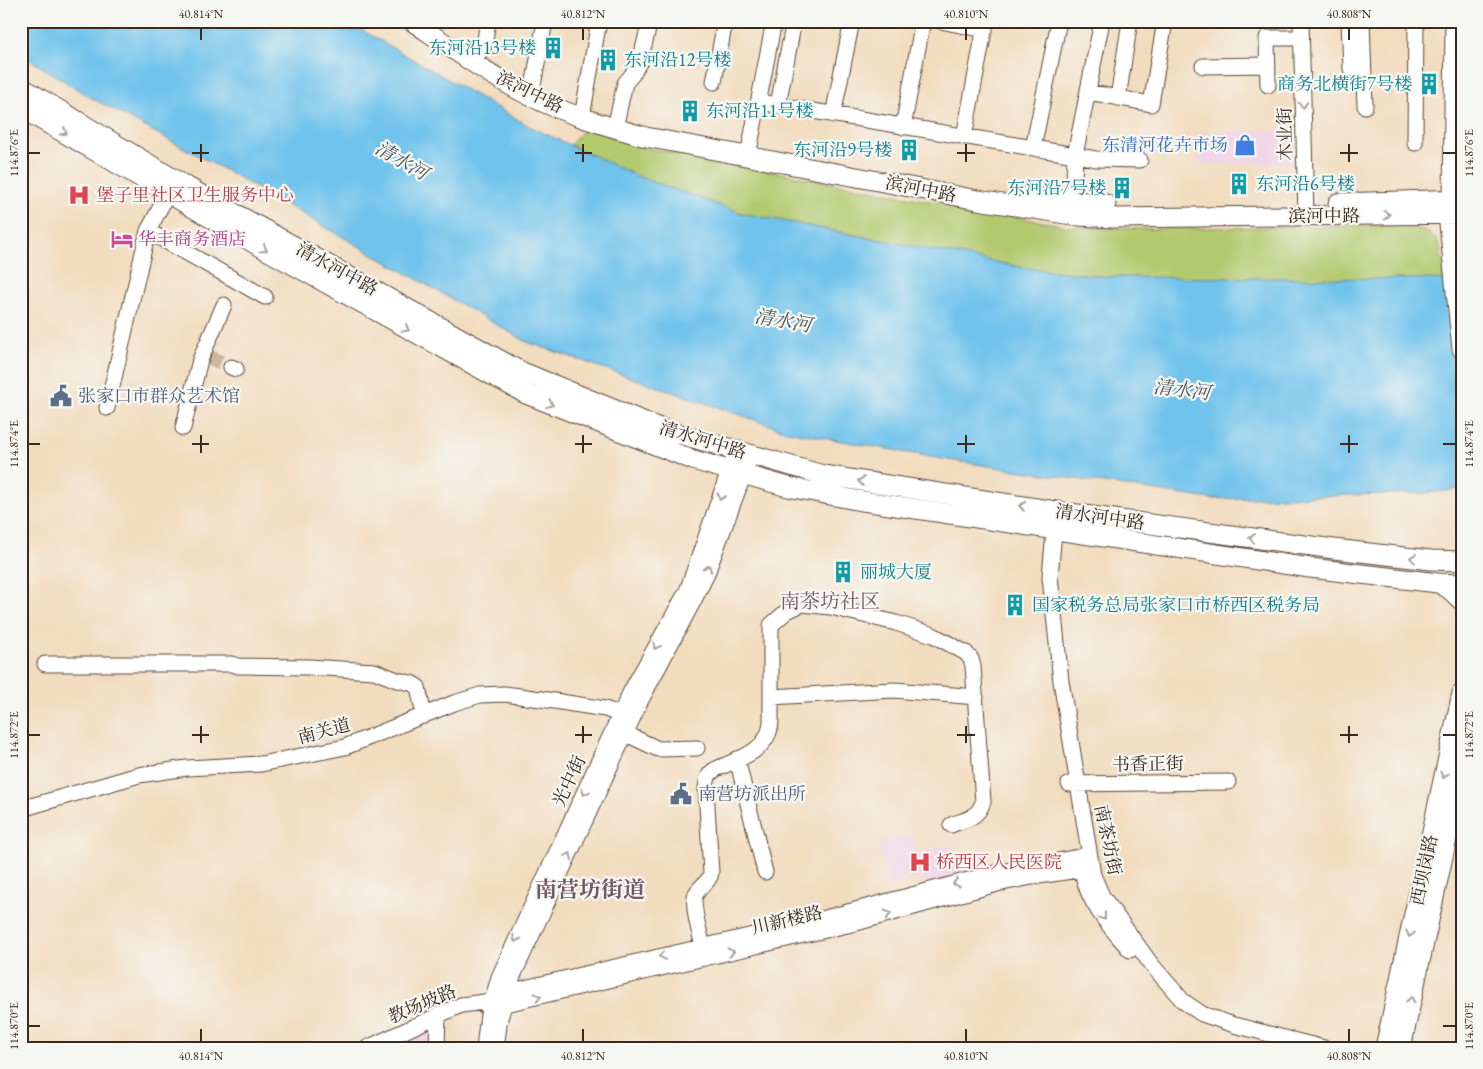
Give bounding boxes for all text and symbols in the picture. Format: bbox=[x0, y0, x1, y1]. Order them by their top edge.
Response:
text: 40.814°N bbox=[179, 6, 224, 22]
text: 40.812°N bbox=[561, 6, 606, 22]
text: 40.810°N bbox=[944, 6, 989, 22]
text: 40.808°N bbox=[1327, 6, 1372, 22]
building icon: 东河沿13号楼 bbox=[540, 35, 566, 61]
place label: 东河沿13号楼 bbox=[429, 36, 536, 59]
building icon: 东河沿12号楼 bbox=[595, 47, 621, 73]
place label: 东河沿12号楼 bbox=[624, 48, 731, 71]
street label: 滨河中路 bbox=[493, 65, 568, 118]
building icon: 商务北横街7号楼 bbox=[1416, 71, 1442, 97]
place label: 商务北横街7号楼 bbox=[1277, 72, 1412, 95]
building icon: 东河沿11号楼 bbox=[677, 98, 703, 124]
place label: 东河沿11号楼 bbox=[706, 99, 813, 122]
one-way arrow bbox=[1298, 102, 1308, 109]
street label: 木业街 bbox=[1273, 107, 1296, 161]
one-way arrow bbox=[58, 126, 67, 136]
text: 114.876°E bbox=[6, 129, 22, 177]
text: 114.876°E bbox=[1461, 129, 1477, 177]
shop icon: 东清河花卉市场 bbox=[1232, 132, 1258, 158]
place label: 东清河花卉市场 bbox=[1102, 133, 1228, 156]
water label: 清水河 bbox=[371, 135, 435, 187]
building icon: 东河沿9号楼 bbox=[896, 137, 922, 163]
place label: 东河沿9号楼 bbox=[793, 138, 892, 161]
street label: 滨河中路 bbox=[884, 170, 959, 207]
building icon: 东河沿6号楼 bbox=[1226, 171, 1252, 197]
place label: 东河沿6号楼 bbox=[1256, 172, 1355, 195]
building icon: 东河沿7号楼 bbox=[1109, 175, 1135, 201]
place label: 东河沿7号楼 bbox=[1007, 176, 1106, 199]
hospital icon: 堡子里社区卫生服务中心 bbox=[66, 182, 92, 208]
place label: 堡子里社区卫生服务中心 bbox=[96, 183, 294, 206]
street label: 滨河中路 bbox=[1288, 204, 1360, 227]
one-way arrow bbox=[1384, 210, 1392, 220]
hotel icon: 华丰商务酒店 bbox=[109, 226, 135, 252]
place label: 华丰商务酒店 bbox=[138, 227, 246, 250]
street label: 清水河中路 bbox=[292, 237, 382, 300]
one-way arrow bbox=[259, 243, 268, 253]
water label: 清水河 bbox=[753, 303, 816, 338]
one-way arrow bbox=[401, 323, 410, 333]
water label: 清水河 bbox=[1152, 374, 1215, 406]
public building icon: 张家口市群众艺术馆 bbox=[48, 383, 74, 409]
place label: 张家口市群众艺术馆 bbox=[78, 384, 240, 407]
one-way arrow bbox=[545, 398, 554, 408]
street label: 清水河中路 bbox=[657, 415, 750, 464]
text: 114.874°E bbox=[6, 420, 22, 468]
text: 114.874°E bbox=[1461, 420, 1477, 468]
one-way arrow bbox=[857, 477, 865, 487]
one-way arrow bbox=[717, 492, 727, 501]
street label: 清水河中路 bbox=[1054, 499, 1146, 534]
one-way arrow bbox=[1017, 501, 1026, 511]
one-way arrow bbox=[1248, 533, 1256, 543]
one-way arrow bbox=[1409, 553, 1417, 564]
building icon: 丽城大厦 bbox=[830, 559, 856, 585]
place label: 丽城大厦 bbox=[860, 560, 932, 583]
one-way arrow bbox=[702, 564, 712, 573]
district label: 南茶坊社区 bbox=[780, 588, 880, 614]
building icon: 国家税务总局张家口市桥西区税务局 bbox=[1002, 592, 1028, 618]
place label: 国家税务总局张家口市桥西区税务局 bbox=[1032, 593, 1320, 616]
one-way arrow bbox=[653, 641, 663, 650]
text: 114.872°E bbox=[6, 711, 22, 759]
text: 114.872°E bbox=[1461, 711, 1477, 759]
street label: 南关道 bbox=[295, 712, 353, 749]
street label: 光中街 bbox=[547, 751, 590, 810]
street label: 书香正街 bbox=[1112, 751, 1184, 776]
one-way arrow bbox=[1439, 771, 1450, 779]
public building icon: 南营坊派出所 bbox=[668, 781, 694, 807]
place label: 南营坊派出所 bbox=[698, 782, 806, 805]
one-way arrow bbox=[581, 787, 591, 796]
street label: 南茶坊街 bbox=[1090, 802, 1127, 878]
street label: 西坝岗路 bbox=[1405, 832, 1442, 908]
hospital icon: 桥西区人民医院 bbox=[907, 849, 933, 875]
place label: 桥西区人民医院 bbox=[936, 850, 1062, 873]
one-way arrow bbox=[563, 852, 573, 861]
district label: 南营坊街道 bbox=[535, 875, 645, 904]
one-way arrow bbox=[952, 878, 961, 888]
street label: 川新楼路 bbox=[749, 900, 825, 939]
one-way arrow bbox=[884, 909, 893, 920]
one-way arrow bbox=[1097, 912, 1106, 921]
one-way arrow bbox=[1405, 929, 1416, 938]
one-way arrow bbox=[512, 934, 523, 943]
one-way arrow bbox=[726, 947, 735, 958]
one-way arrow bbox=[658, 950, 667, 961]
street label: 教场坡路 bbox=[384, 979, 459, 1028]
one-way arrow bbox=[534, 992, 543, 1003]
one-way arrow bbox=[1406, 996, 1416, 1005]
text: 114.870°E bbox=[6, 1002, 22, 1050]
text: 114.870°E bbox=[1461, 1002, 1477, 1050]
text: 40.814°N bbox=[179, 1048, 224, 1064]
text: 40.812°N bbox=[561, 1048, 606, 1064]
text: 40.810°N bbox=[944, 1048, 989, 1064]
text: 40.808°N bbox=[1327, 1048, 1372, 1064]

